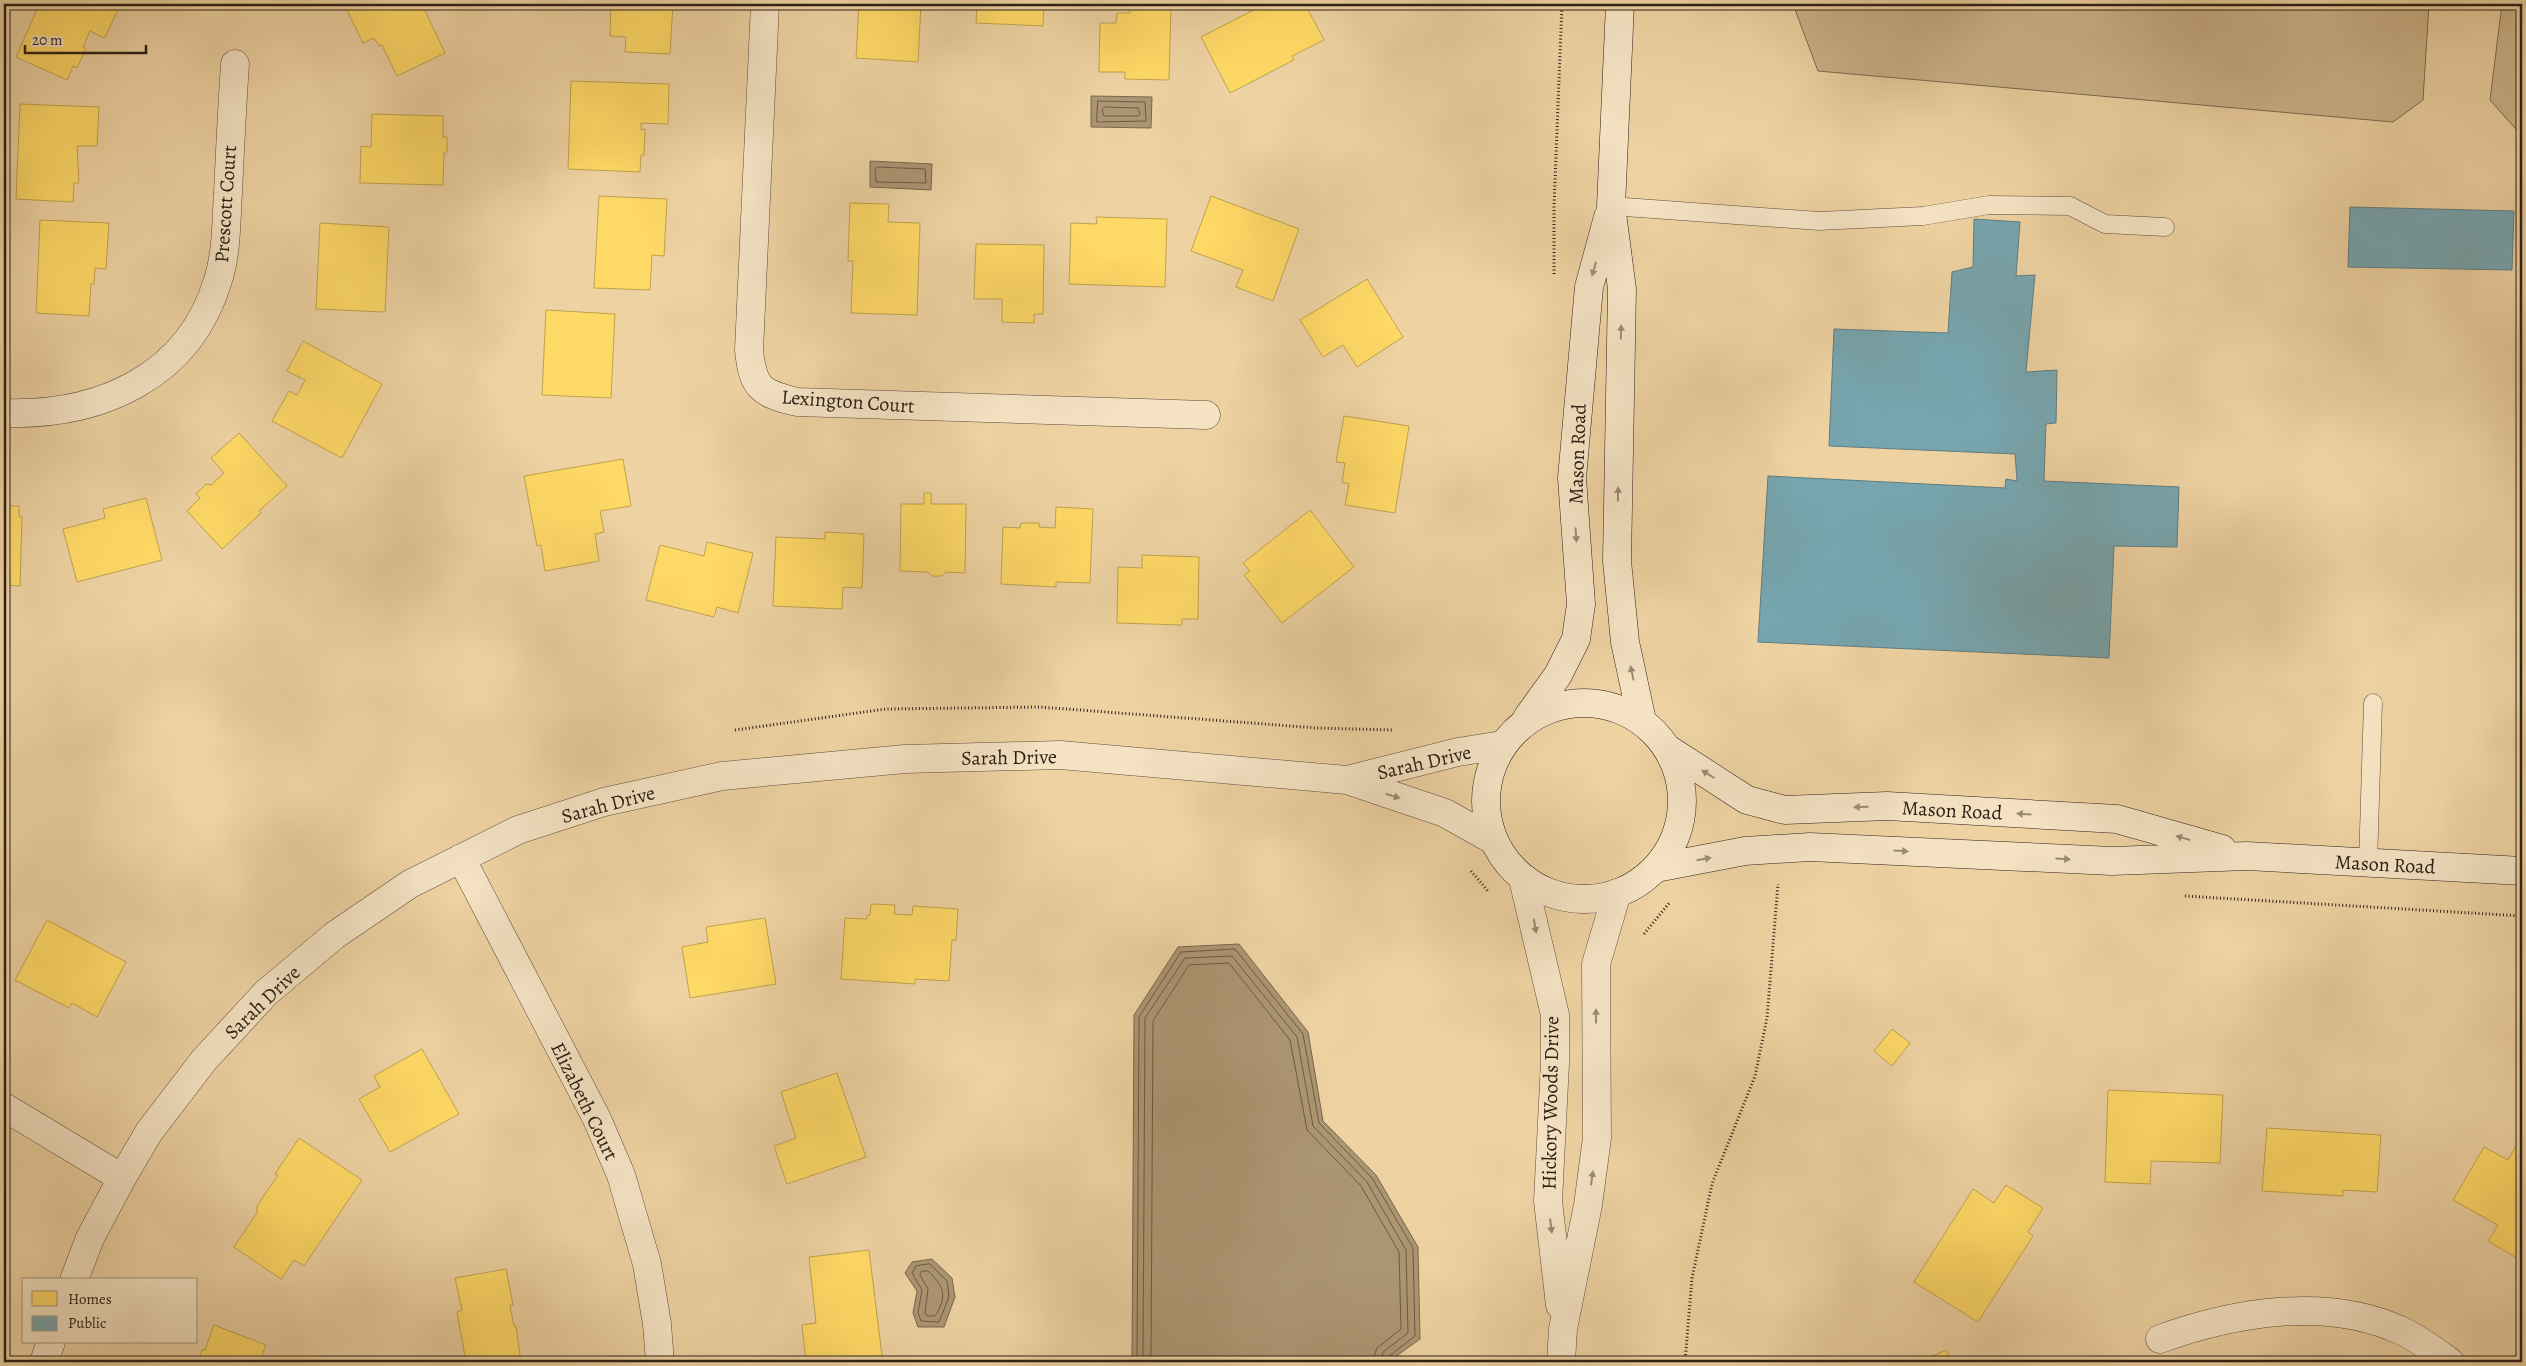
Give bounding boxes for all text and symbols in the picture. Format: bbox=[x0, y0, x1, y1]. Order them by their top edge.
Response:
scale bar bbox=[25, 22, 146, 54]
text: 20 m bbox=[32, 30, 63, 50]
street label: Prescott Court bbox=[208, 144, 243, 264]
one-way arrow bbox=[1589, 262, 1597, 277]
one-way arrow bbox=[1618, 324, 1626, 340]
street label: Lexington Court bbox=[780, 383, 916, 420]
street label: Mason Road bbox=[1562, 403, 1593, 505]
one-way arrow bbox=[1614, 486, 1622, 502]
one-way arrow bbox=[1572, 528, 1580, 544]
one-way arrow bbox=[1628, 666, 1636, 681]
street label: Sarah Drive bbox=[1374, 739, 1474, 786]
street label: Sarah Drive bbox=[961, 743, 1057, 772]
one-way arrow bbox=[1701, 770, 1714, 779]
street label: Sarah Drive bbox=[558, 779, 658, 830]
one-way arrow bbox=[1386, 792, 1401, 800]
street label: Mason Road bbox=[1901, 794, 2003, 827]
one-way arrow bbox=[1853, 803, 1869, 811]
one-way arrow bbox=[2015, 809, 2031, 817]
one-way arrow bbox=[2176, 834, 2191, 842]
one-way arrow bbox=[1893, 848, 1909, 856]
street label: Mason Road bbox=[2334, 848, 2436, 881]
one-way arrow bbox=[1697, 854, 1713, 862]
one-way arrow bbox=[2055, 855, 2071, 863]
one-way arrow bbox=[1531, 918, 1539, 934]
street label: Sarah Drive bbox=[218, 959, 306, 1045]
one-way arrow bbox=[1592, 1007, 1600, 1023]
street label: Hickory Woods Drive bbox=[1535, 1016, 1566, 1190]
street label: Elizabeth Court bbox=[544, 1038, 625, 1165]
one-way arrow bbox=[1588, 1169, 1596, 1185]
one-way arrow bbox=[1547, 1218, 1555, 1234]
legend bbox=[22, 1278, 198, 1344]
text: Homes bbox=[68, 1289, 112, 1309]
text: Public bbox=[68, 1313, 106, 1333]

